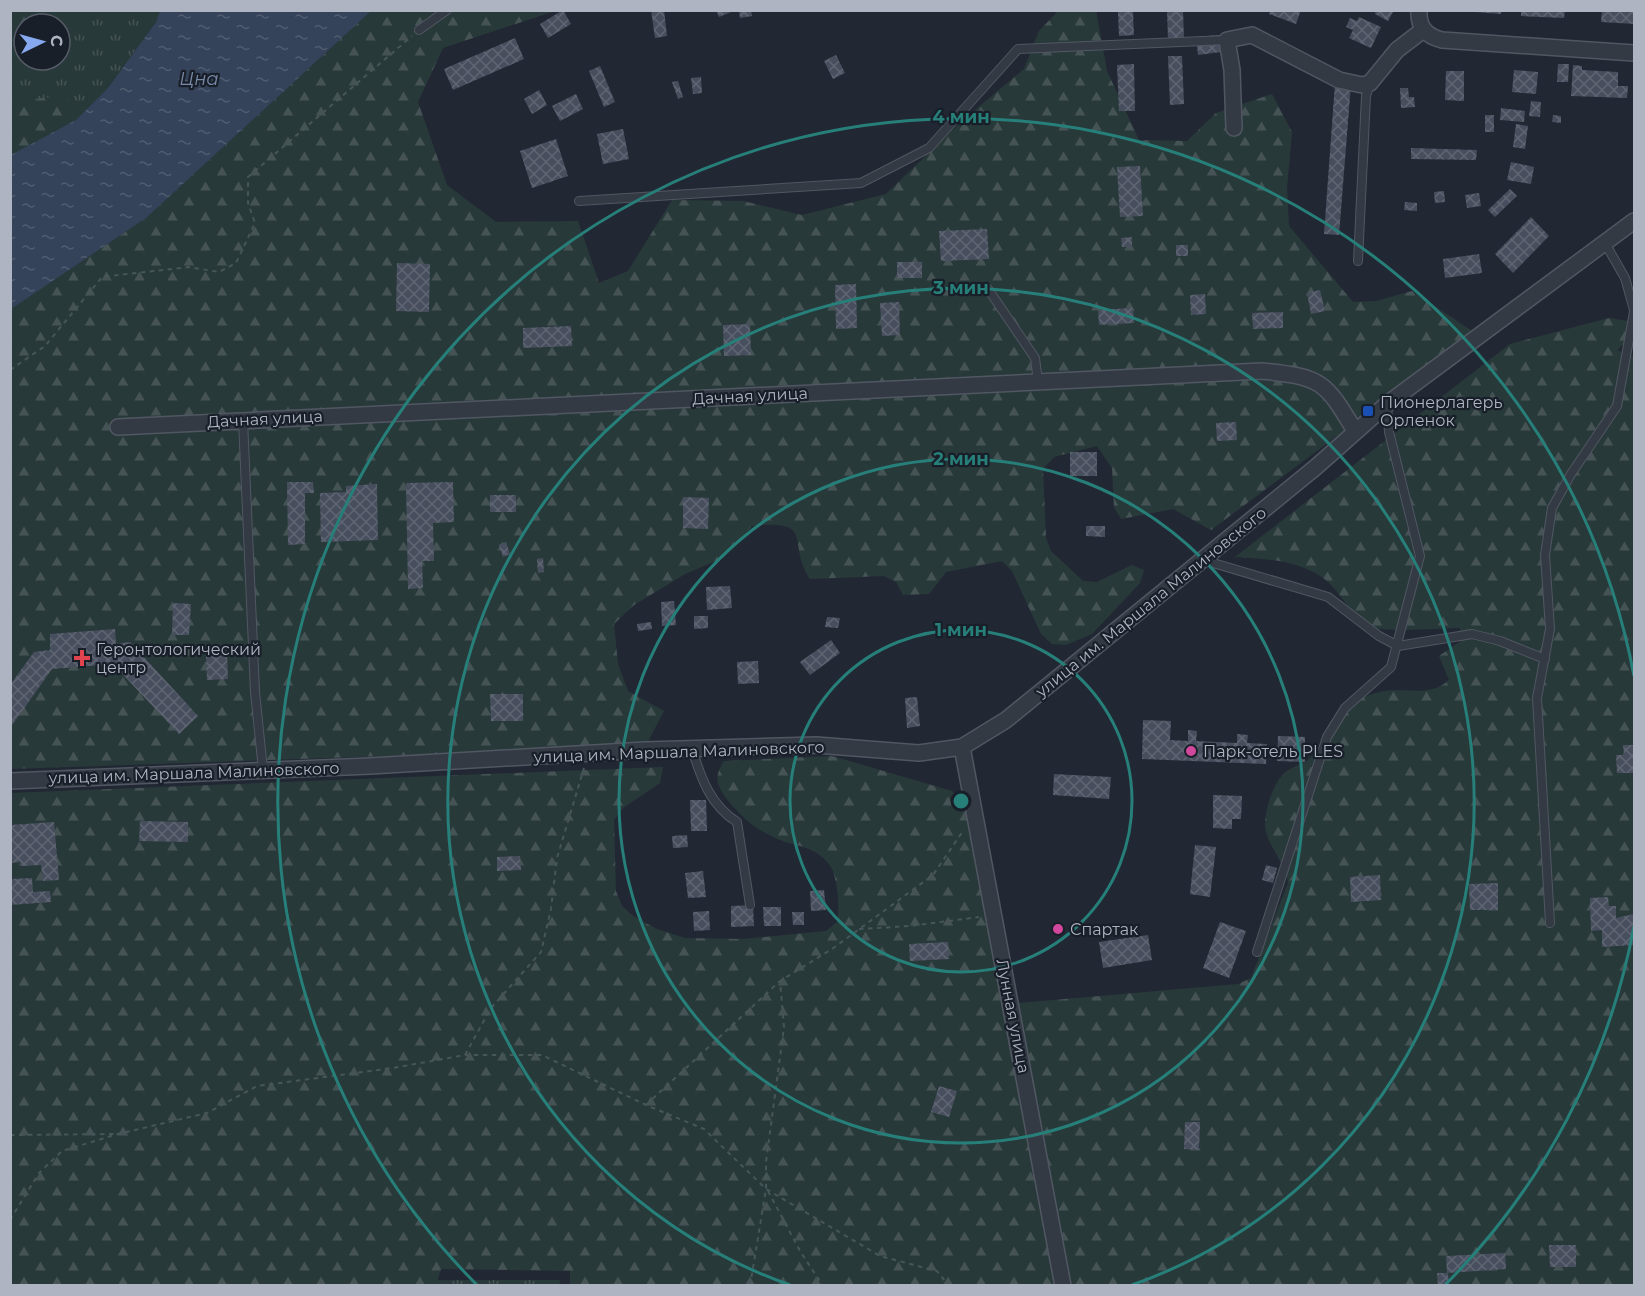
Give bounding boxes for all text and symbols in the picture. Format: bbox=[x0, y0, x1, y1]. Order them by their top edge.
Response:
north arrow bbox=[12, 12, 72, 72]
text: С bbox=[46, 34, 66, 48]
water label: Цна bbox=[179, 68, 219, 90]
text: 4 мин bbox=[932, 106, 990, 128]
text: 3 мин bbox=[932, 277, 989, 299]
street label: Дачная улица bbox=[692, 383, 808, 409]
place label: Пионерлагерь Орленок bbox=[1380, 393, 1503, 430]
marker: Пионерлагерь Орленок bbox=[1361, 404, 1375, 418]
street label: Дачная улица bbox=[207, 406, 323, 432]
text: 2 мин bbox=[933, 448, 989, 470]
street label: улица им. Маршала Малиновского bbox=[1031, 503, 1270, 702]
text: 1 мин bbox=[935, 619, 987, 641]
place label: Геронтологический центр bbox=[96, 640, 261, 677]
marker: Геронтологический центр bbox=[73, 649, 91, 667]
street label: улица им. Маршала Малиновского bbox=[532, 737, 825, 767]
place label: Парк-отель PLES bbox=[1203, 742, 1343, 761]
marker: Парк-отель PLES bbox=[1184, 744, 1198, 758]
street label: улица им. Маршала Малиновского bbox=[47, 758, 340, 788]
centre of rings bbox=[951, 791, 971, 811]
place label: Спартак bbox=[1070, 920, 1139, 939]
marker: Спартак bbox=[1051, 922, 1065, 936]
street label: Лунная улица bbox=[993, 957, 1033, 1075]

